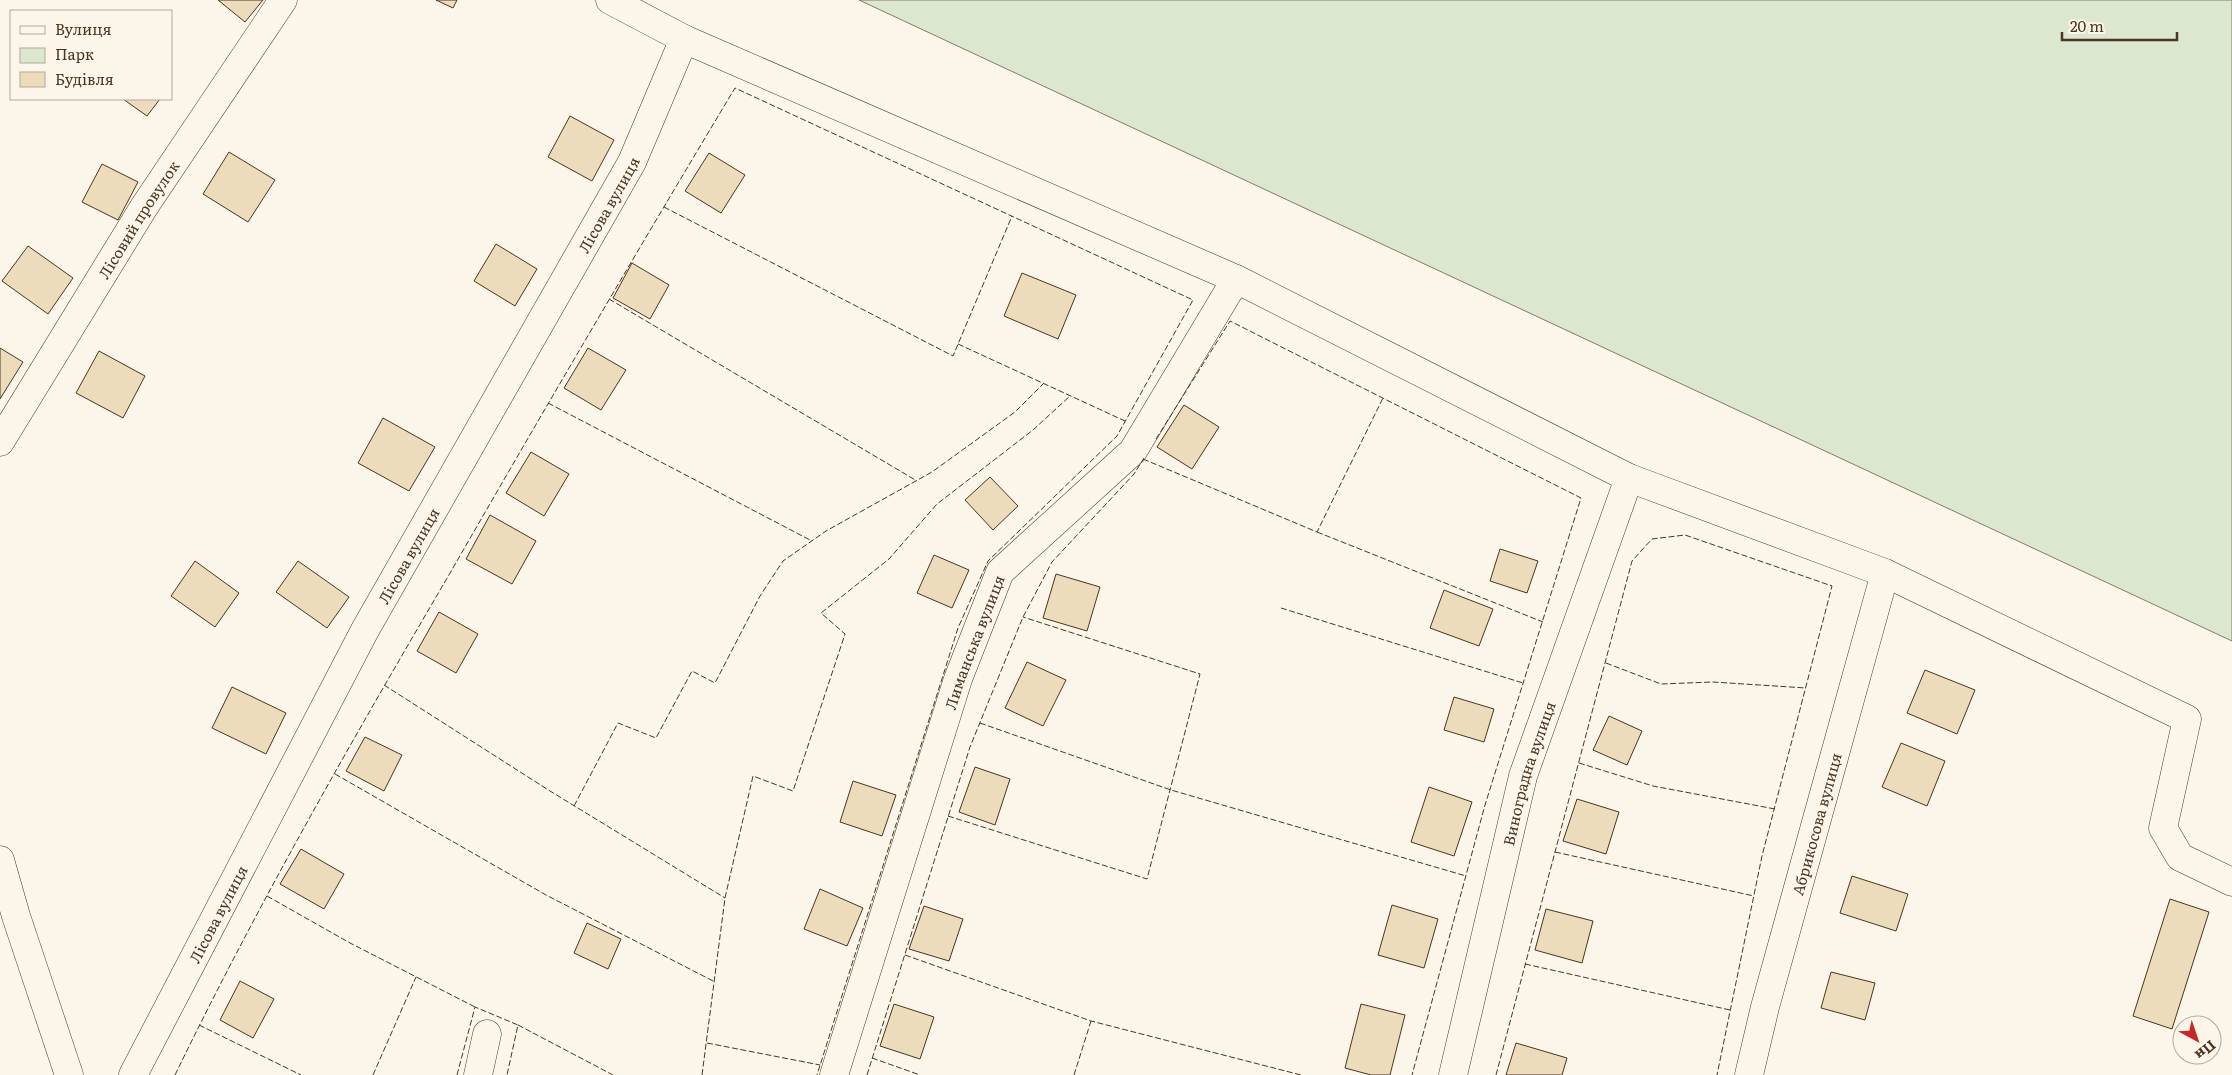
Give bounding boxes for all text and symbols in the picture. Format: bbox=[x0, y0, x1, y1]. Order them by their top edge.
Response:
legend bbox=[10, 10, 172, 100]
scale bar bbox=[2062, 10, 2177, 42]
text: 20 m bbox=[2070, 14, 2104, 37]
text: Вулиця bbox=[55, 17, 112, 40]
text: Парк bbox=[55, 42, 94, 65]
text: Будівля bbox=[55, 67, 114, 90]
street label: Лісова вулиця bbox=[571, 153, 645, 257]
street label: Лісовий провулок bbox=[92, 155, 184, 283]
street label: Лісова вулиця bbox=[371, 503, 444, 607]
street label: Лиманська вулиця bbox=[938, 571, 1009, 712]
street label: Виноградна вулиця bbox=[1496, 698, 1560, 848]
street label: Абрикосова вулиця bbox=[1785, 750, 1846, 898]
street label: Лісова вулиця bbox=[182, 861, 252, 966]
north arrow bbox=[2172, 1015, 2222, 1065]
text: Пн bbox=[2191, 1036, 2221, 1065]

